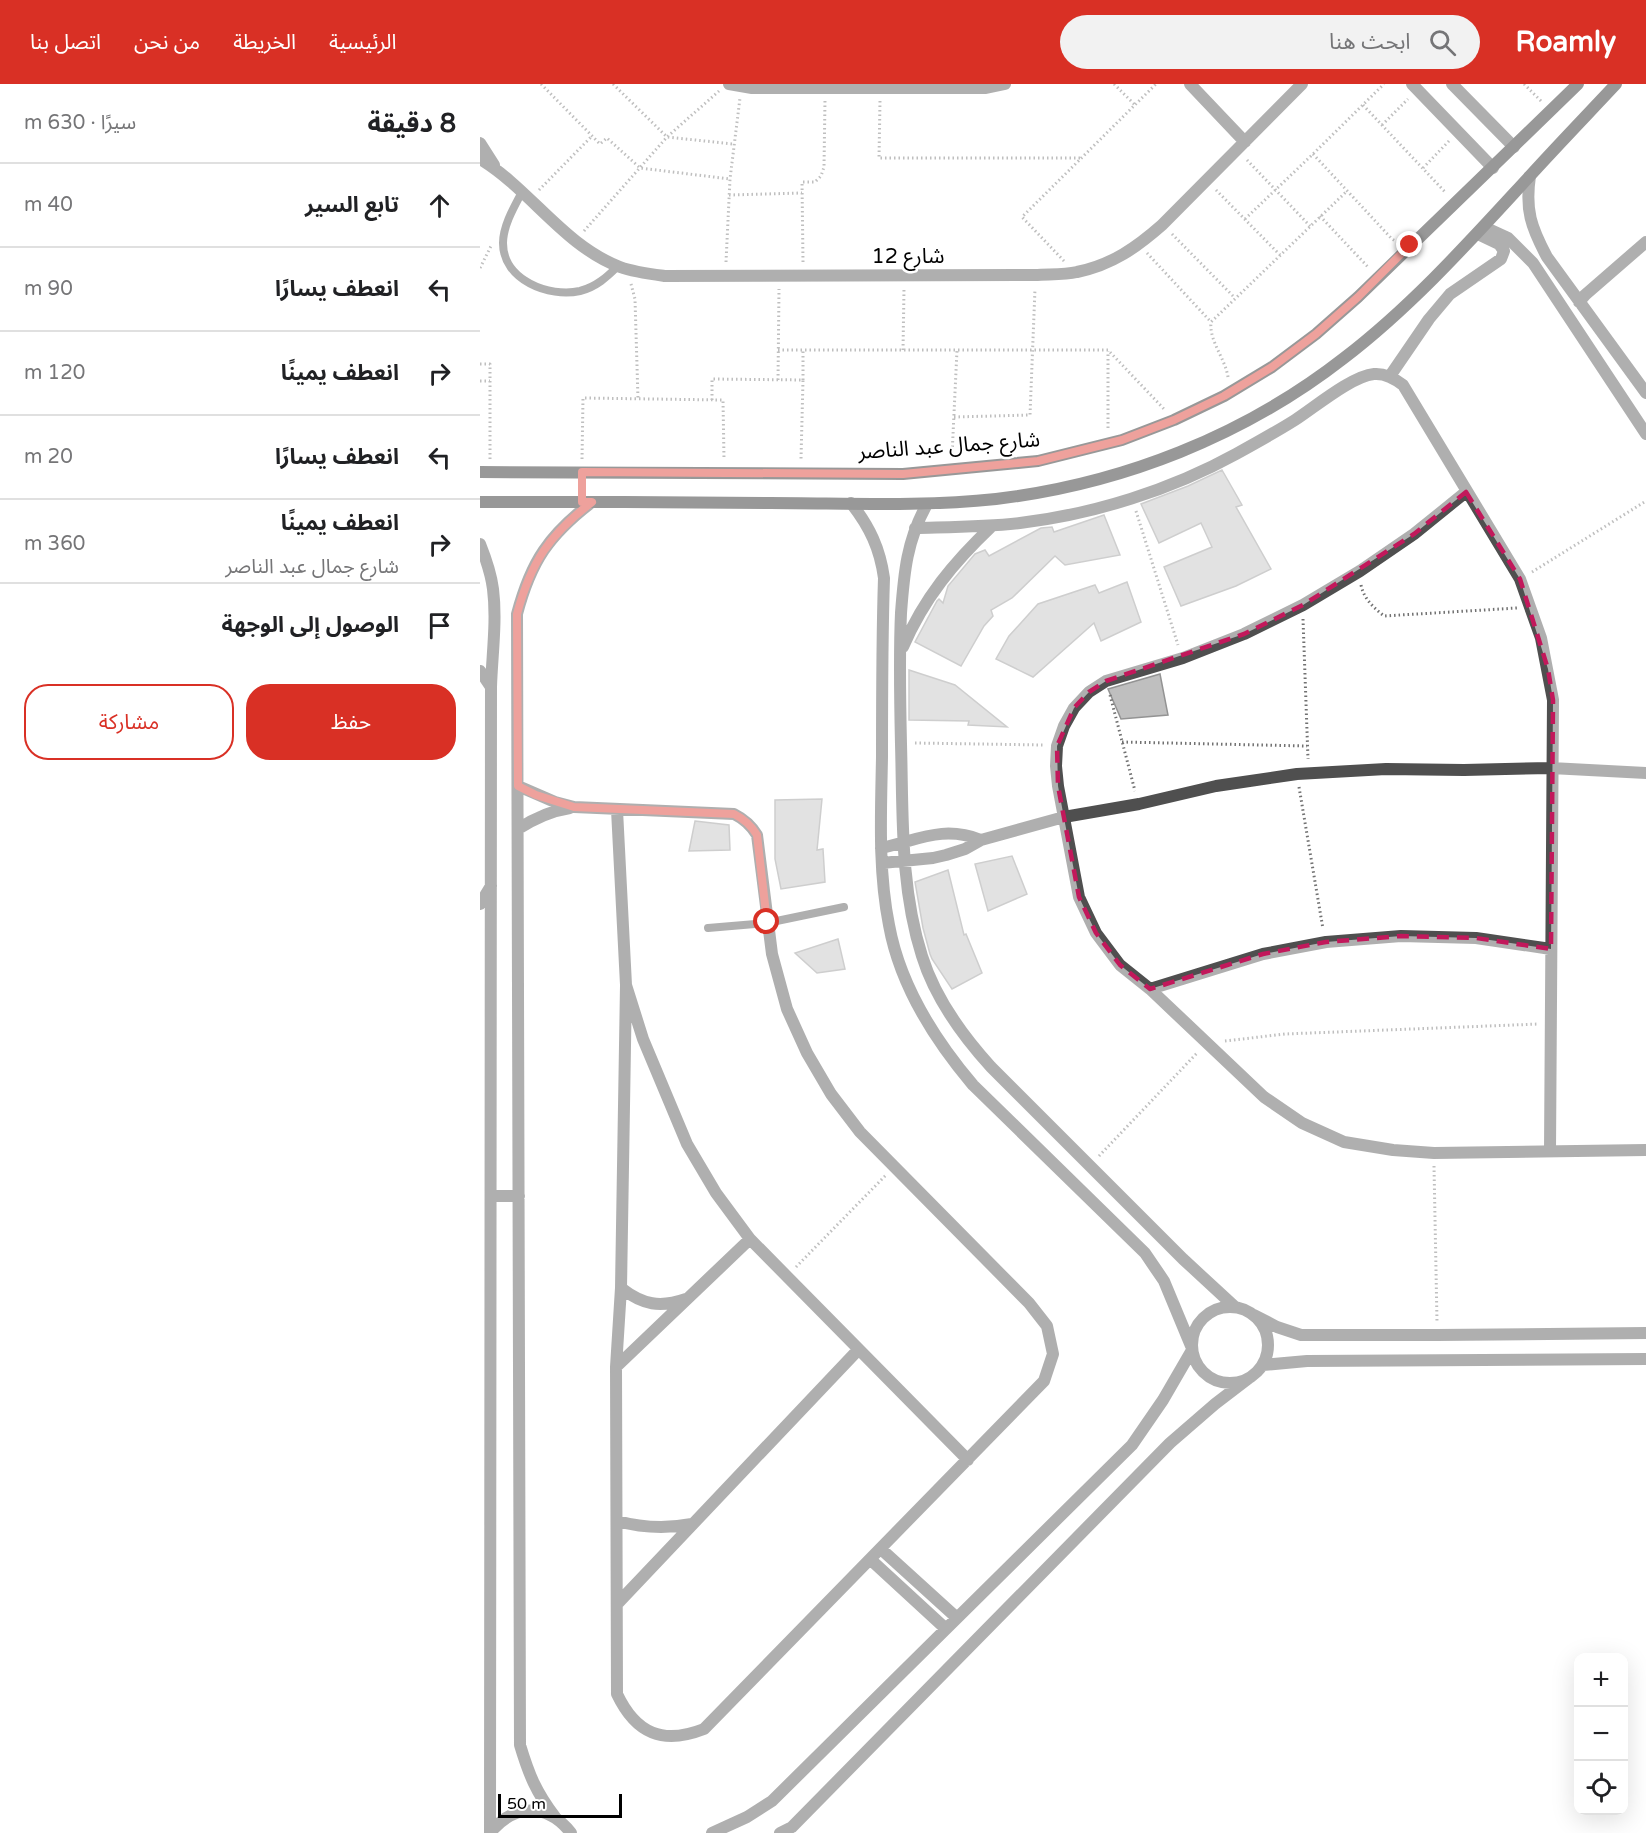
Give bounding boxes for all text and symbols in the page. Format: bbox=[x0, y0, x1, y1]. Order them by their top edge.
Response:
search box bbox=[1060, 15, 1480, 69]
text: Roamly bbox=[1516, 25, 1616, 59]
icon: search bbox=[1426, 26, 1459, 59]
text: ابحث هنا bbox=[1329, 29, 1411, 55]
text: اتصل بنا bbox=[30, 30, 101, 55]
text: من نحن bbox=[134, 30, 200, 55]
text: الخريطة bbox=[233, 30, 296, 55]
text: الرئيسية bbox=[329, 30, 397, 55]
text: 8 دقيقة bbox=[367, 108, 456, 139]
text: سيرًا · 630 m bbox=[24, 111, 136, 135]
icon: ahead bbox=[423, 189, 456, 222]
text: تابع السير bbox=[305, 192, 399, 218]
text: 40 m bbox=[24, 193, 73, 217]
route end bbox=[1396, 231, 1422, 257]
street label: شارع 12 bbox=[872, 244, 944, 271]
icon: left bbox=[423, 273, 456, 306]
text: انعطف يسارًا bbox=[275, 276, 399, 302]
text: 90 m bbox=[24, 277, 73, 301]
icon: right bbox=[423, 357, 456, 390]
text: انعطف يمينًا bbox=[281, 360, 399, 386]
text: 120 m bbox=[24, 361, 85, 385]
street label: شارع جمال عبد الناصر bbox=[856, 427, 1041, 467]
icon: left bbox=[423, 441, 456, 474]
text: انعطف يسارًا bbox=[275, 444, 399, 470]
text: 20 m bbox=[24, 445, 73, 469]
text: انعطف يمينًا bbox=[281, 510, 399, 536]
icon: right bbox=[423, 528, 456, 561]
text: 360 m bbox=[24, 532, 85, 556]
text: شارع جمال عبد الناصر bbox=[225, 555, 399, 579]
icon: arrive bbox=[423, 609, 456, 642]
text: الوصول إلى الوجهة bbox=[221, 612, 399, 638]
button: مشاركة bbox=[24, 684, 234, 760]
button: حفظ bbox=[246, 684, 456, 760]
route start bbox=[753, 908, 779, 934]
map controls bbox=[1574, 1653, 1628, 1815]
button: + bbox=[1574, 1653, 1628, 1707]
button: − bbox=[1574, 1707, 1628, 1761]
button: locate bbox=[1574, 1761, 1628, 1815]
scale bar bbox=[498, 1791, 622, 1818]
text: 50 m bbox=[507, 1794, 546, 1814]

